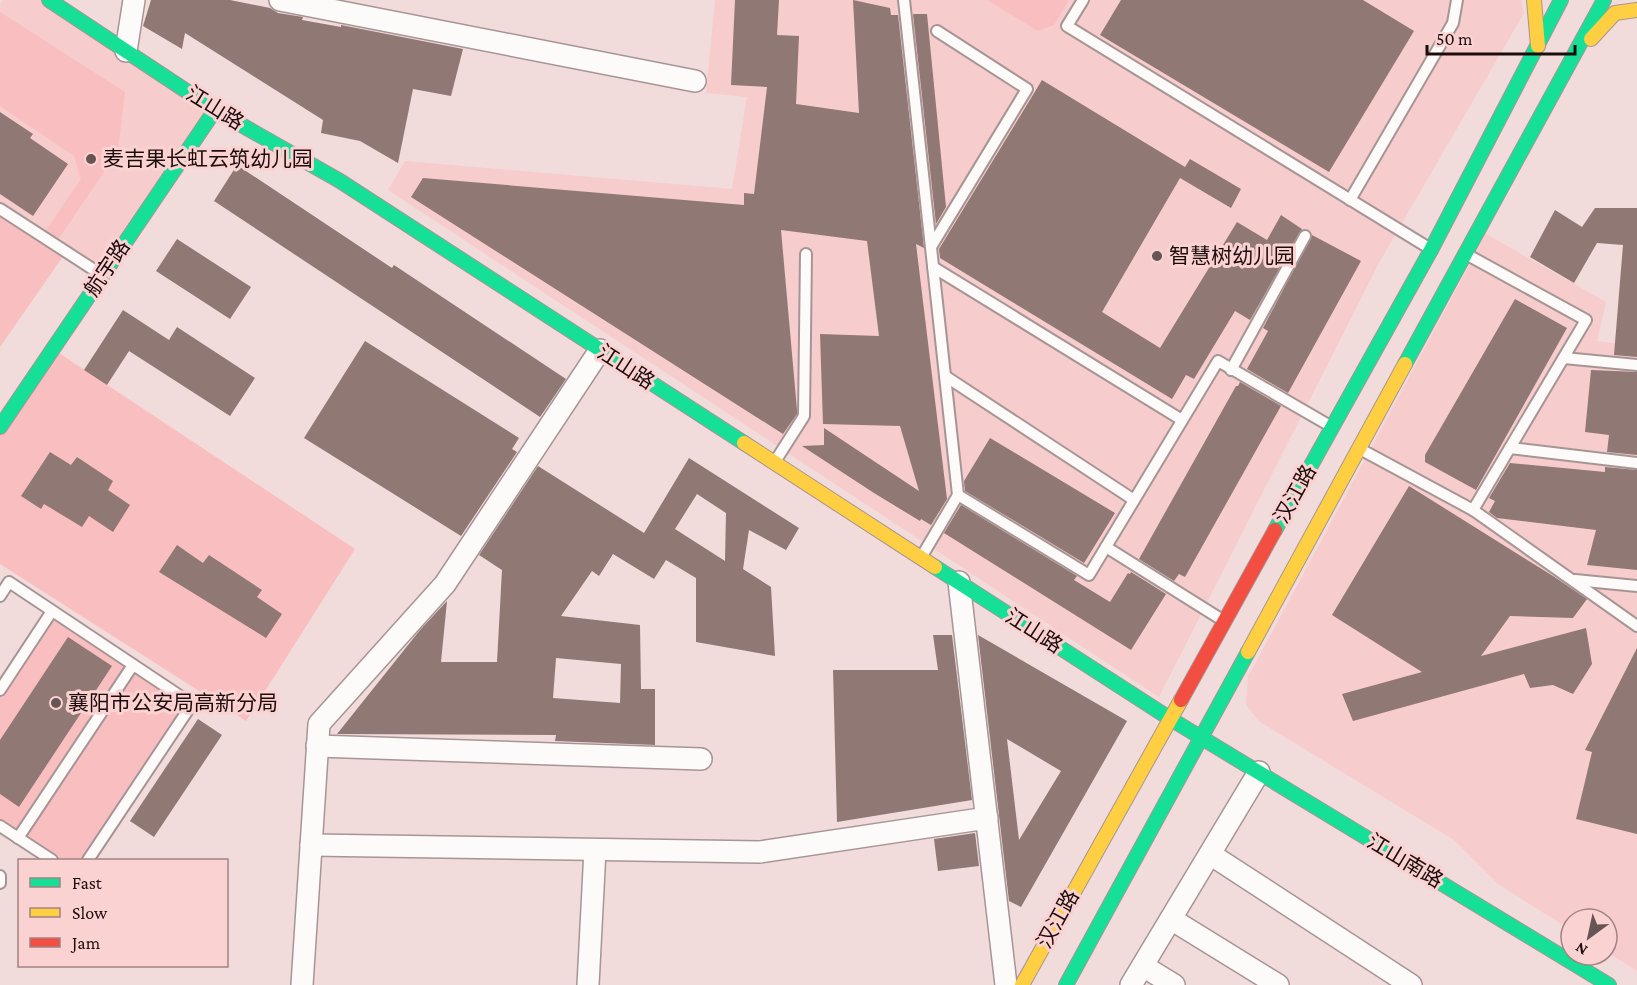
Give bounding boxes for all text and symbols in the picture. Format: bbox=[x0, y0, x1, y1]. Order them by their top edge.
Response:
scale bar bbox=[1427, 18, 1576, 56]
text: 50 m bbox=[1436, 29, 1473, 49]
street label: 江山路 bbox=[182, 81, 248, 135]
place label: 麦吉果长虹云筑幼儿园 bbox=[103, 147, 313, 171]
marker: 麦吉果长虹云筑幼儿园 bbox=[84, 152, 98, 166]
street label: 航宇路 bbox=[79, 235, 135, 301]
place label: 智慧树幼儿园 bbox=[1169, 244, 1295, 268]
marker: 智慧树幼儿园 bbox=[1150, 249, 1164, 263]
street label: 江山路 bbox=[593, 340, 659, 394]
street label: 汉江路 bbox=[1269, 461, 1321, 527]
street label: 江山路 bbox=[1001, 604, 1067, 658]
place label: 襄阳市公安局高新分局 bbox=[68, 691, 278, 715]
marker: 襄阳市公安局高新分局 bbox=[49, 696, 63, 710]
street label: 江山南路 bbox=[1363, 829, 1447, 893]
legend bbox=[18, 859, 228, 967]
text: Fast bbox=[72, 873, 103, 893]
street label: 汉江路 bbox=[1032, 886, 1084, 952]
text: Slow bbox=[72, 903, 108, 923]
north arrow bbox=[1559, 907, 1619, 967]
text: Jam bbox=[70, 933, 101, 953]
text: N bbox=[1572, 939, 1590, 959]

